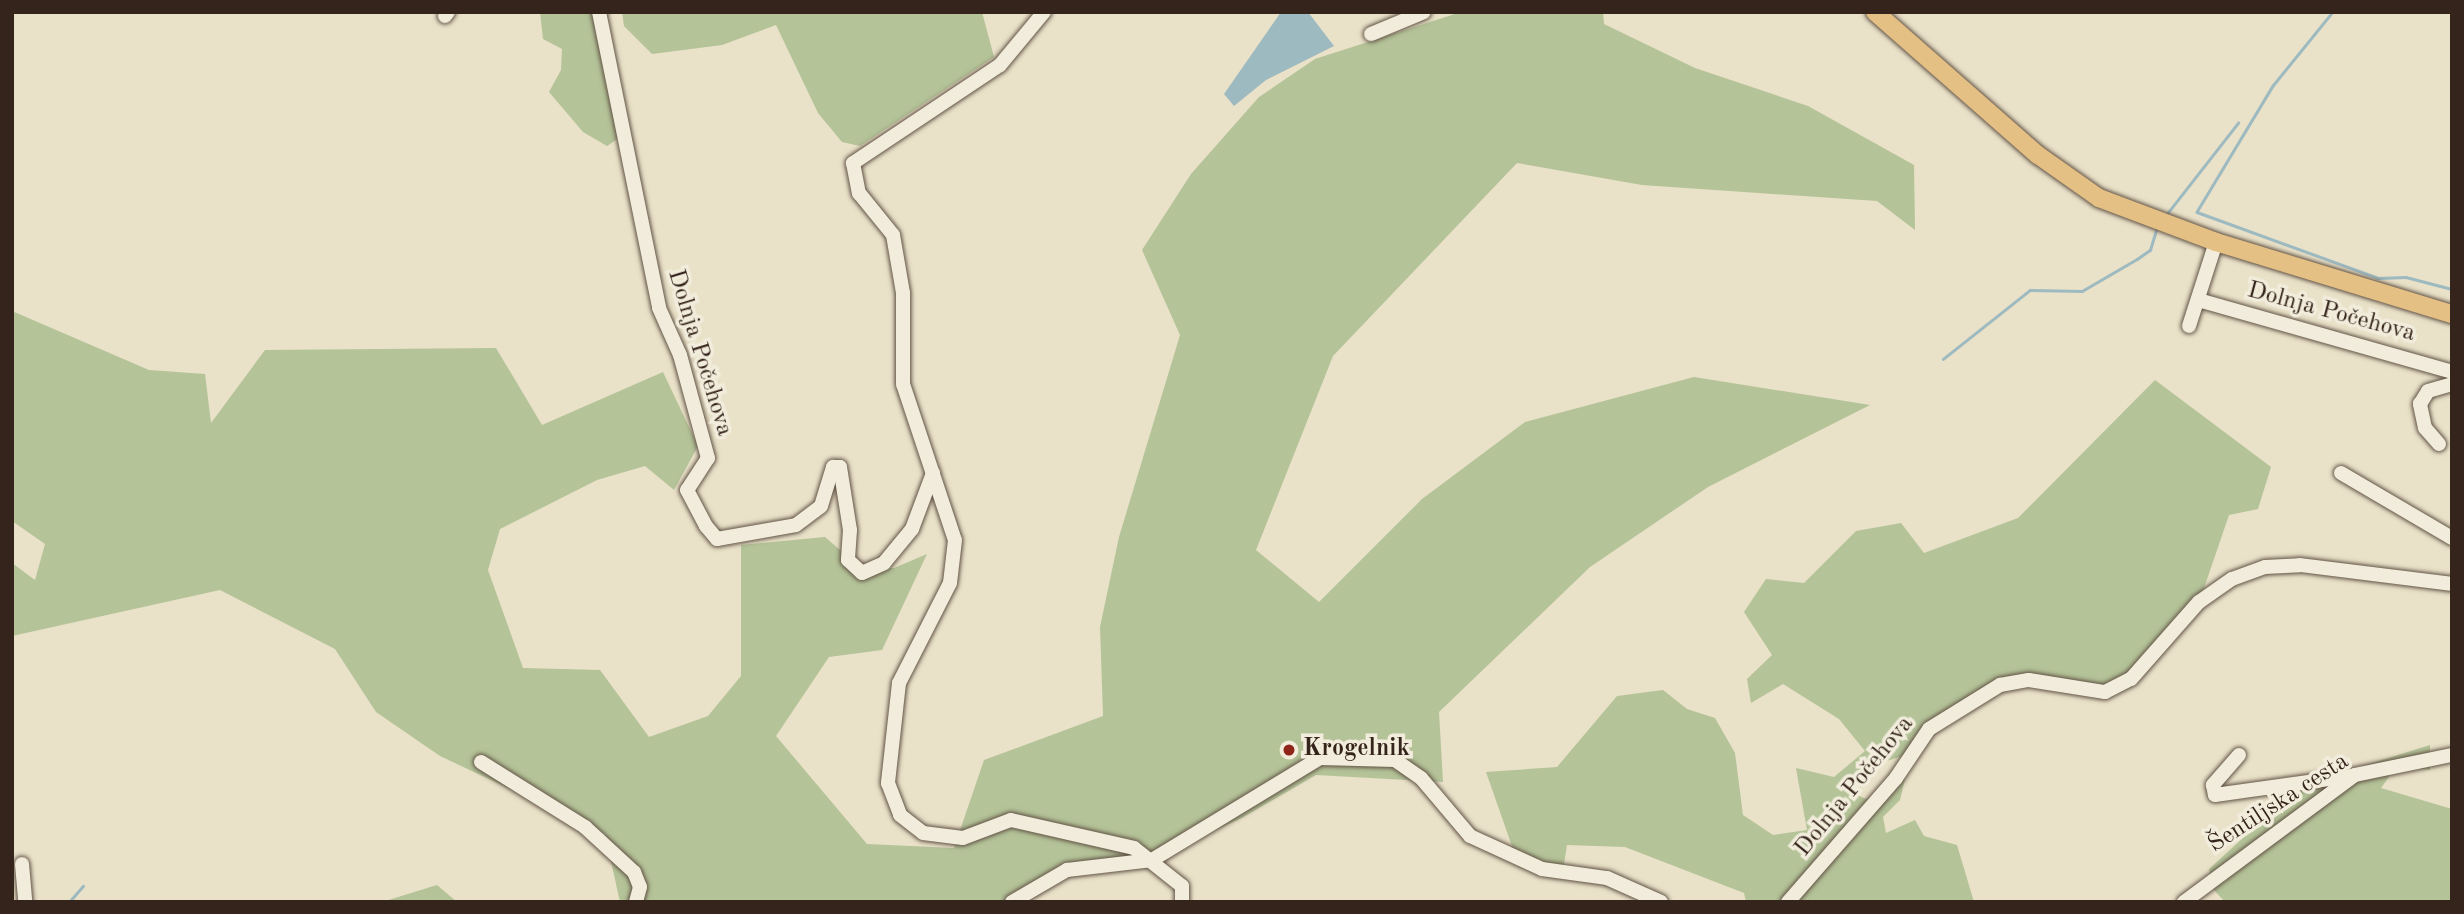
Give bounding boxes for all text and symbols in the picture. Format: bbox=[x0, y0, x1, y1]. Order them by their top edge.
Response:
street label: Dolnja Počehova bbox=[660, 266, 738, 440]
street label: Dolnja Počehova bbox=[2244, 277, 2418, 349]
street label: Dolnja Počehova bbox=[1790, 711, 1920, 863]
place label: Krogelnik bbox=[1303, 736, 1410, 764]
marker: Krogelnik bbox=[1281, 742, 1297, 758]
street label: Šentiljska cesta bbox=[2203, 748, 2355, 860]

